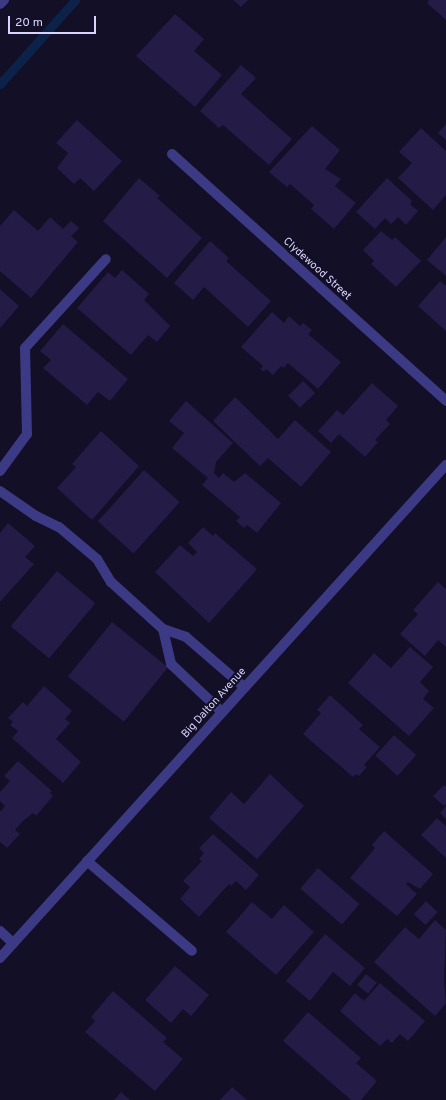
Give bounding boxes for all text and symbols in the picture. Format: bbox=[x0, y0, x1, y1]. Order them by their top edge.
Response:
scale bar bbox=[10, 8, 98, 34]
text: 20 m bbox=[15, 15, 43, 31]
street label: Clydewood Street bbox=[280, 235, 354, 303]
street label: Big Dalton Avenue bbox=[179, 665, 249, 741]

